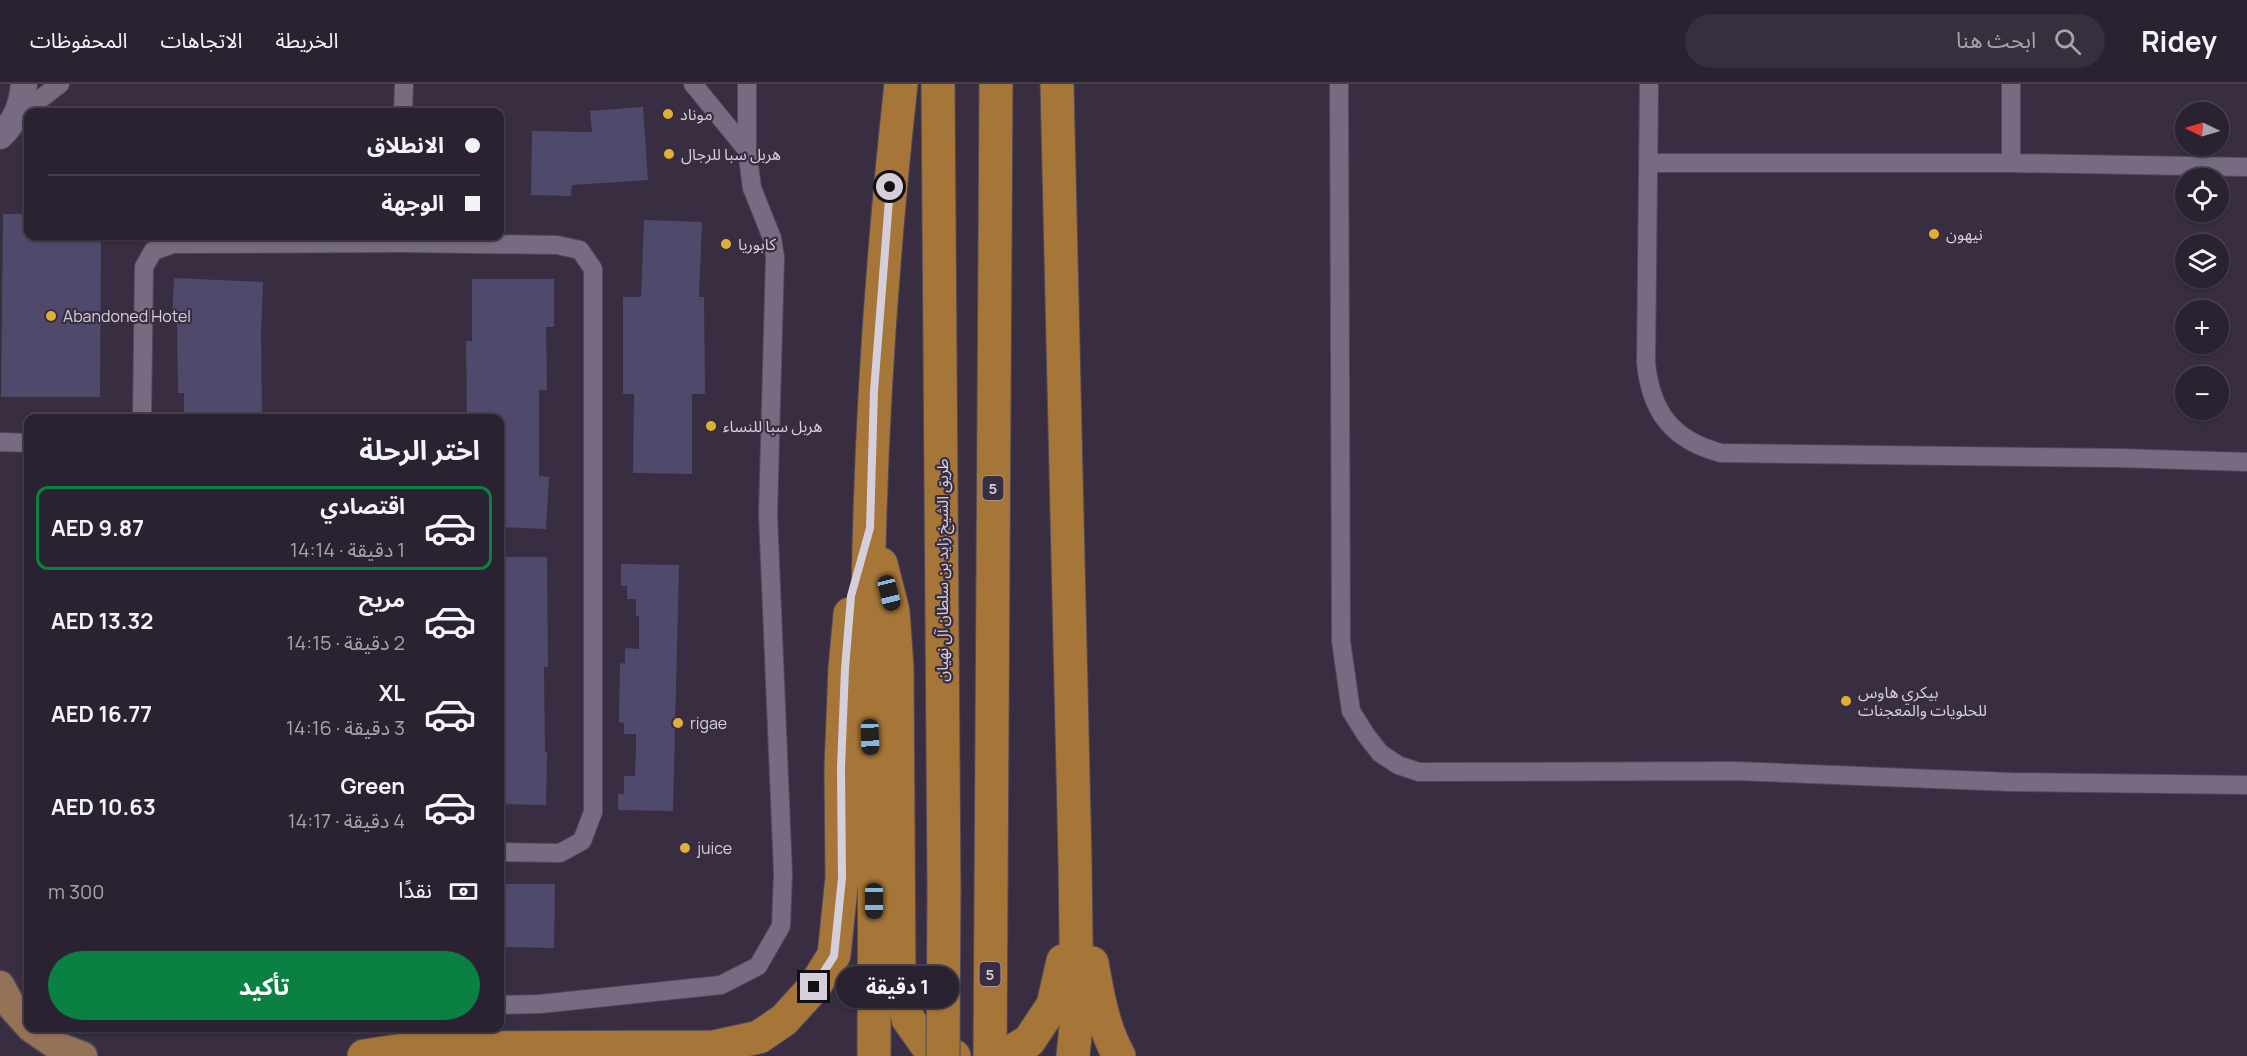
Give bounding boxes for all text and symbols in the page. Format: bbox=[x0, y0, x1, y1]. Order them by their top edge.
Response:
search box bbox=[1685, 14, 2105, 68]
text: Ridey bbox=[2141, 22, 2217, 60]
text: ابحث هنا bbox=[1956, 25, 2036, 55]
icon: search bbox=[2051, 25, 2084, 58]
text: المحفوظات bbox=[30, 26, 127, 54]
text: الاتجاهات bbox=[160, 26, 242, 54]
text: الخريطة bbox=[275, 26, 338, 54]
north arrow bbox=[2175, 102, 2229, 156]
map controls bbox=[2175, 102, 2229, 420]
place label: موناد bbox=[680, 103, 713, 125]
marker: موناد bbox=[661, 107, 675, 121]
text: الانطلاق bbox=[367, 130, 444, 160]
place label: هربل سبا للرجال bbox=[681, 143, 781, 165]
marker: هربل سبا للرجال bbox=[662, 147, 676, 161]
button: locate bbox=[2175, 168, 2229, 222]
route start bbox=[876, 173, 903, 200]
text: الوجهة bbox=[381, 188, 444, 218]
place label: نيهون bbox=[1946, 223, 1983, 245]
marker: نيهون bbox=[1927, 227, 1941, 241]
place label: كابوريا bbox=[738, 233, 776, 255]
button: layers bbox=[2175, 234, 2229, 288]
marker: كابوريا bbox=[719, 237, 733, 251]
button: + bbox=[2175, 300, 2229, 354]
place label: Abandoned Hotel bbox=[63, 305, 191, 327]
marker: Abandoned Hotel bbox=[44, 309, 58, 323]
button: − bbox=[2175, 366, 2229, 420]
place label: هربل سبا للنساء bbox=[723, 415, 822, 437]
marker: هربل سبا للنساء bbox=[704, 419, 718, 433]
text: اختر الرحلة bbox=[359, 431, 480, 468]
street label: طريق الشيخ زايد بن سلطان آل نهيان bbox=[931, 458, 955, 682]
road number: 5 bbox=[982, 476, 1004, 500]
text: اقتصادي bbox=[320, 491, 405, 521]
icon: car bbox=[423, 501, 477, 555]
text: AED 9.87 bbox=[51, 513, 144, 543]
text: 1 دقيقة · 14:14 bbox=[290, 536, 405, 563]
car bbox=[876, 573, 902, 613]
text: مريح bbox=[359, 584, 405, 614]
icon: car bbox=[423, 594, 477, 648]
text: AED 13.32 bbox=[51, 606, 153, 636]
text: 2 دقيقة · 14:15 bbox=[287, 629, 405, 656]
text: XL bbox=[379, 678, 405, 708]
place label: بيكري هاوس للحلويات والمعجنات bbox=[1858, 681, 1987, 721]
icon: car bbox=[423, 687, 477, 741]
marker: بيكري هاوس للحلويات والمعجنات bbox=[1839, 694, 1853, 708]
text: AED 16.77 bbox=[51, 699, 152, 729]
place label: rigae bbox=[690, 712, 727, 734]
text: 3 دقيقة · 14:16 bbox=[286, 714, 405, 741]
marker: rigae bbox=[671, 716, 685, 730]
car bbox=[860, 719, 880, 755]
text: Green bbox=[340, 771, 405, 801]
icon: car bbox=[423, 780, 477, 834]
text: AED 10.63 bbox=[51, 792, 156, 822]
text: 4 دقيقة · 14:17 bbox=[288, 807, 405, 834]
place label: juice bbox=[696, 837, 732, 859]
marker: juice bbox=[678, 841, 692, 855]
text: نقدًا bbox=[398, 875, 432, 905]
icon: cash bbox=[447, 875, 480, 908]
text: 300 m bbox=[48, 878, 104, 905]
car bbox=[865, 883, 883, 919]
button: تأكيد bbox=[48, 951, 480, 1020]
road number: 5 bbox=[980, 962, 1000, 986]
callout: 1 دقيقة bbox=[835, 966, 958, 1008]
route end bbox=[800, 973, 827, 1000]
text: 1 دقيقة bbox=[866, 973, 929, 1000]

